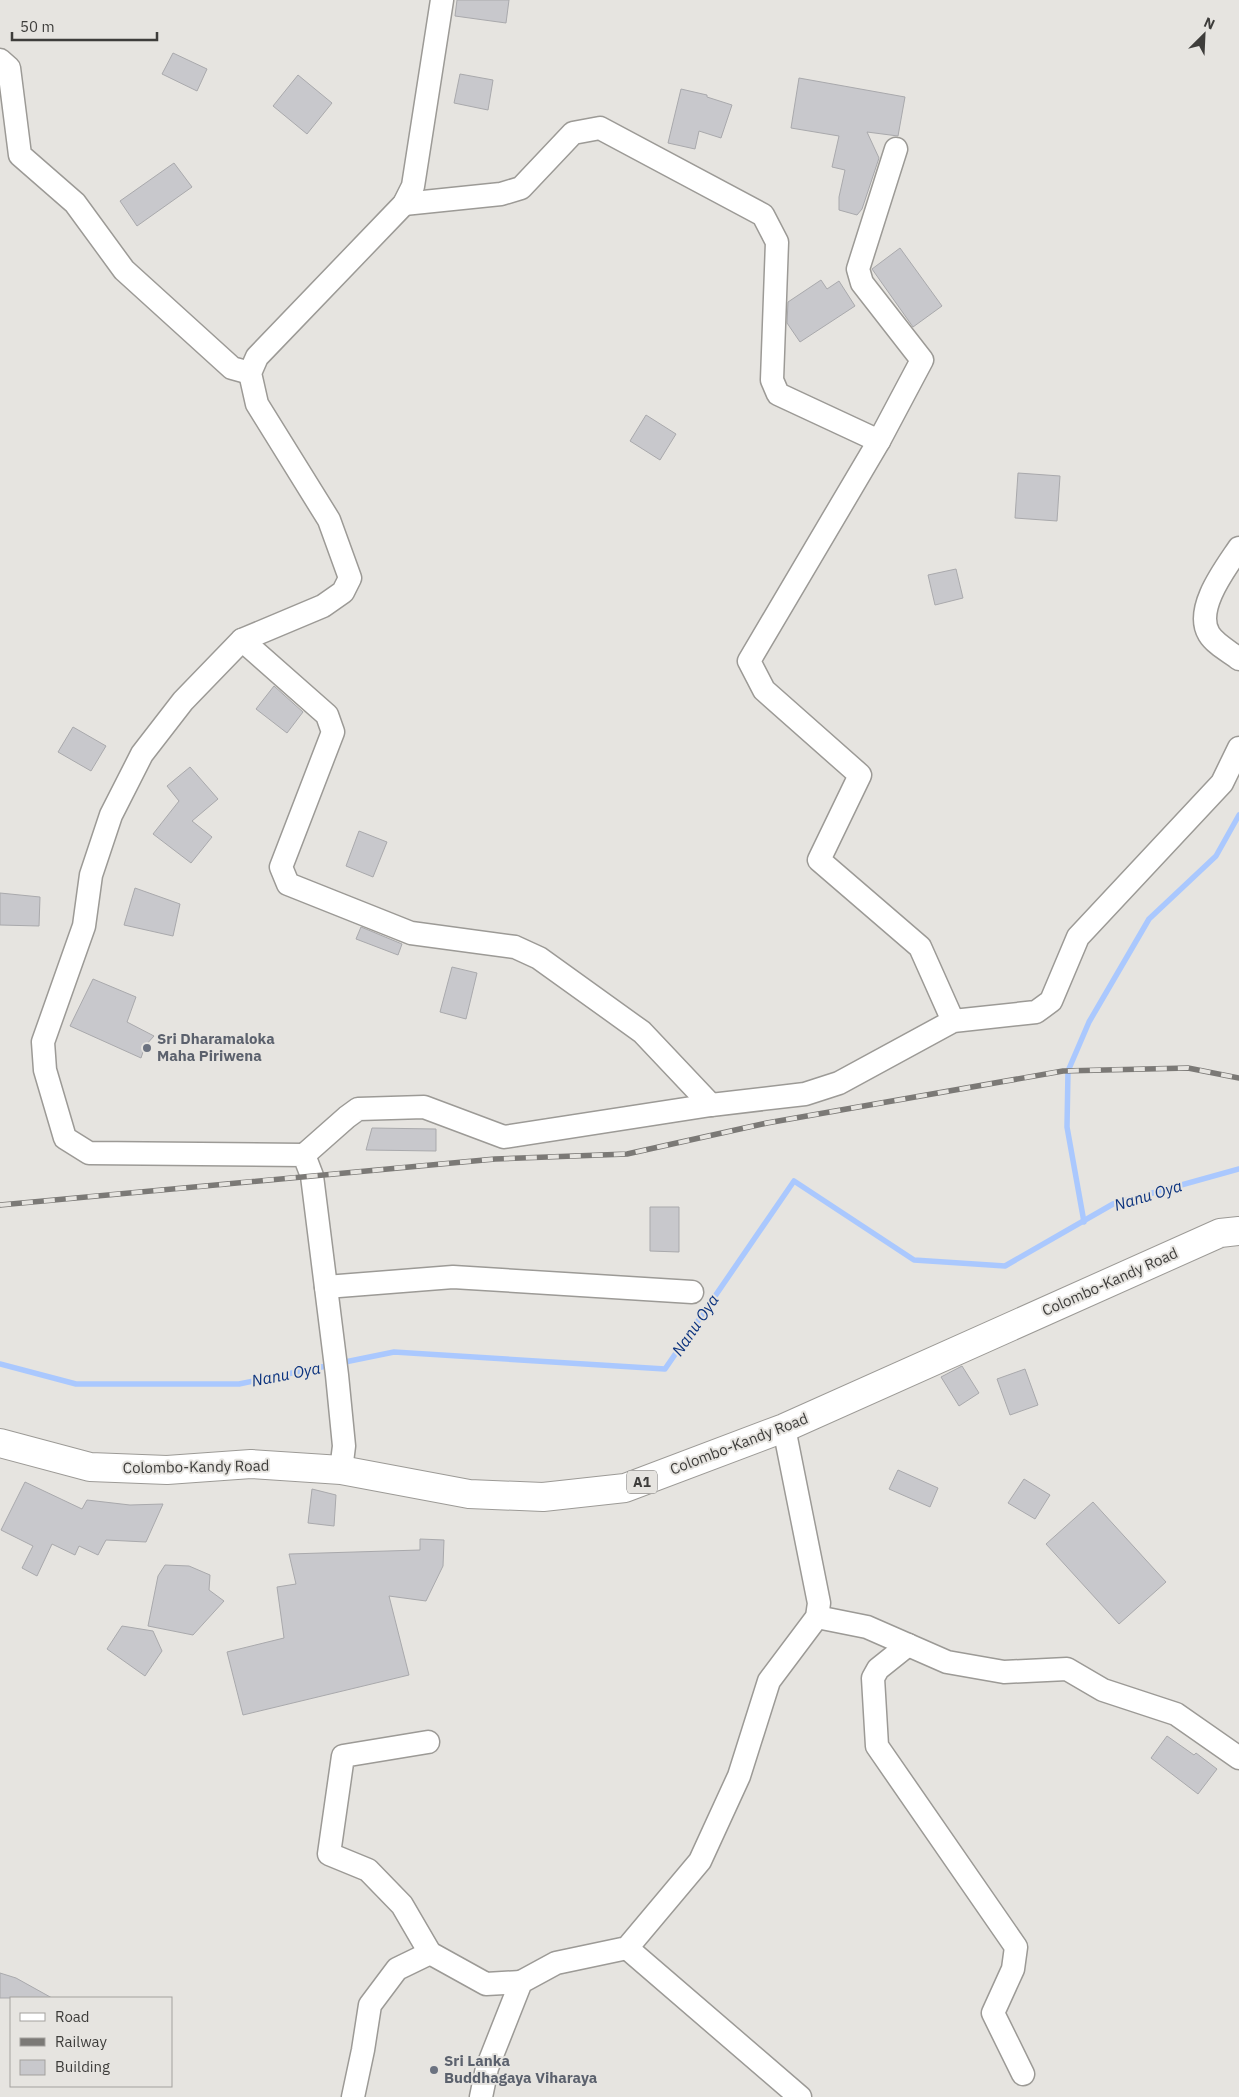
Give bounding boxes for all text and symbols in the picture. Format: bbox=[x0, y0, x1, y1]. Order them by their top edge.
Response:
scale bar bbox=[12, 10, 158, 42]
north arrow bbox=[1179, 10, 1229, 60]
text: N bbox=[1201, 13, 1218, 33]
text: 50 m bbox=[20, 17, 55, 36]
place label: Sri Dharamaloka Maha Piriwena bbox=[157, 1029, 275, 1065]
marker: Sri Dharamaloka Maha Piriwena bbox=[141, 1042, 153, 1054]
water label: Nanu Oya bbox=[1112, 1175, 1184, 1215]
street label: Colombo-Kandy Road bbox=[1039, 1243, 1181, 1320]
water label: Nanu Oya bbox=[667, 1290, 723, 1360]
water label: Nanu Oya bbox=[250, 1358, 322, 1390]
street label: Colombo-Kandy Road bbox=[667, 1408, 811, 1479]
street label: Colombo-Kandy Road bbox=[123, 1456, 269, 1477]
road number: A1 bbox=[627, 1470, 657, 1494]
legend bbox=[10, 1997, 172, 2087]
text: Road bbox=[55, 2007, 90, 2026]
text: Railway bbox=[55, 2032, 108, 2051]
place label: Sri Lanka Buddhagaya Viharaya bbox=[444, 2051, 598, 2087]
text: Building bbox=[55, 2057, 110, 2076]
marker: Sri Lanka Buddhagaya Viharaya bbox=[428, 2064, 440, 2076]

